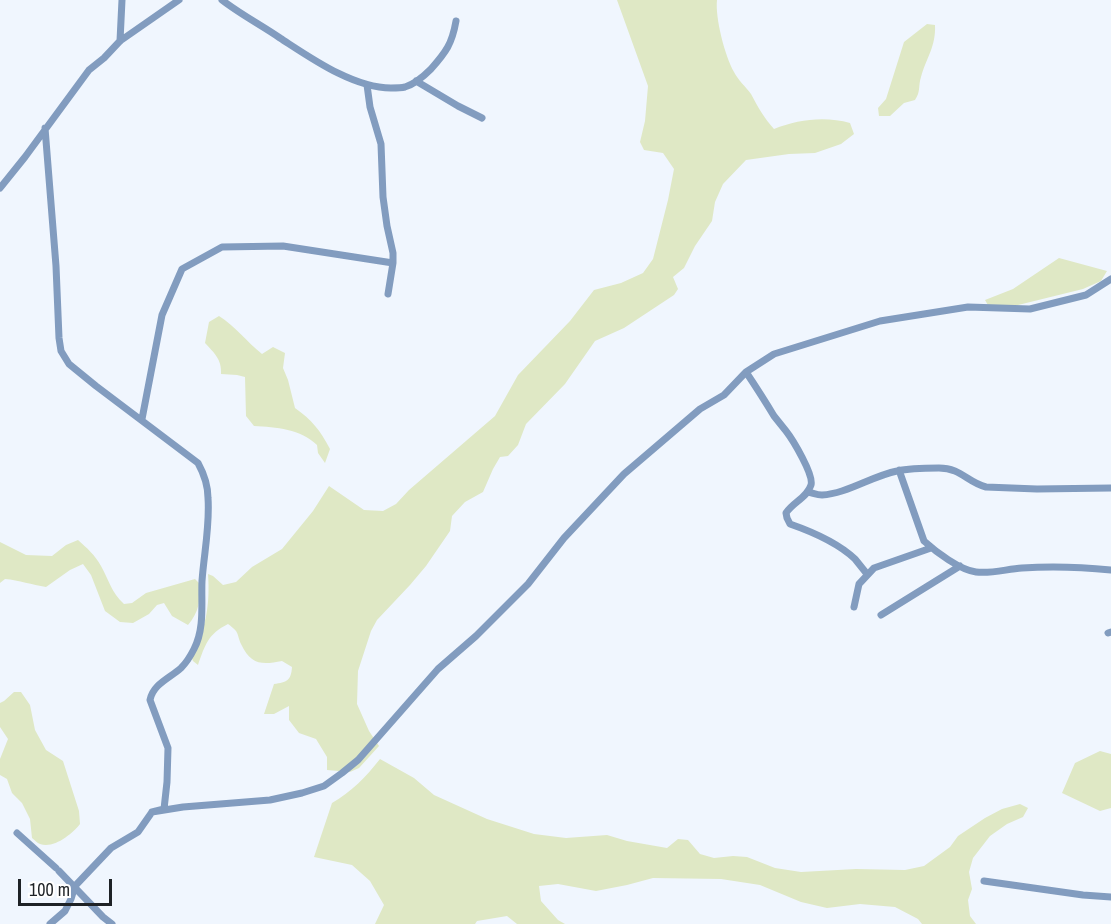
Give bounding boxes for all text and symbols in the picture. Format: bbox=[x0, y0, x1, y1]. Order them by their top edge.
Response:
scale bar bbox=[21, 867, 116, 905]
text: 100 m bbox=[29, 877, 70, 902]

